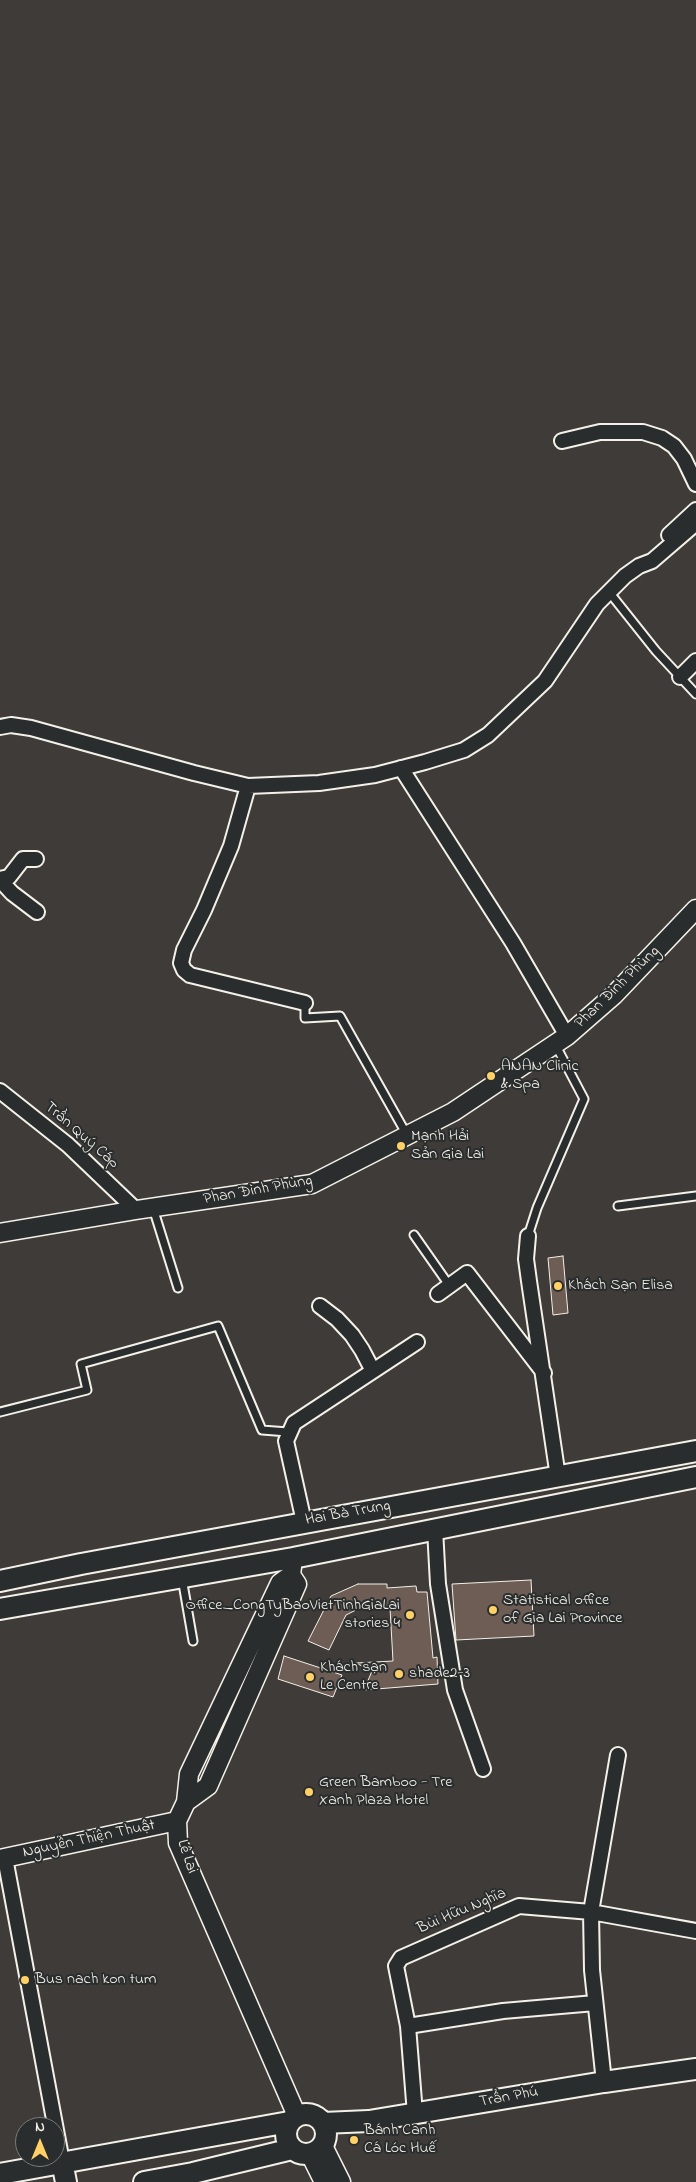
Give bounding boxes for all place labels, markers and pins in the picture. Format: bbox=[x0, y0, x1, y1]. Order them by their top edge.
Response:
place label: ANAN Clinic & Spa bbox=[501, 1057, 579, 1095]
marker: ANAN Clinic & Spa bbox=[485, 1070, 497, 1082]
place label: Mạnh Hải Sản Gia Lai bbox=[411, 1127, 484, 1165]
marker: Mạnh Hải Sản Gia Lai bbox=[395, 1140, 407, 1152]
place label: Khách Sạn Elisa bbox=[568, 1276, 673, 1296]
marker: Khách Sạn Elisa bbox=[552, 1280, 564, 1292]
place label: Statistical office of Gia Lai Province bbox=[503, 1591, 623, 1629]
place label: Office_CongTyBaoVietTinhGiaLai stories 4 bbox=[185, 1596, 400, 1634]
marker: Statistical office of Gia Lai Province bbox=[487, 1604, 499, 1616]
marker: Office_CongTyBaoVietTinhGiaLai stories 4 bbox=[404, 1609, 416, 1621]
place label: Khách sạn Le Centre bbox=[320, 1658, 387, 1696]
place label: shade2-3 bbox=[409, 1664, 470, 1684]
marker: shade2-3 bbox=[393, 1668, 405, 1680]
marker: Khách sạn Le Centre bbox=[304, 1671, 316, 1683]
place label: Green Bamboo - Tre Xanh Plaza Hotel bbox=[319, 1773, 452, 1811]
marker: Green Bamboo - Tre Xanh Plaza Hotel bbox=[303, 1786, 315, 1798]
place label: Bus nach kon tum bbox=[35, 1970, 156, 1990]
marker: Bus nach kon tum bbox=[19, 1974, 31, 1986]
place label: Bánh Canh Cá Lóc Huế bbox=[364, 2121, 436, 2159]
marker: Bánh Canh Cá Lóc Huế bbox=[348, 2134, 360, 2146]

